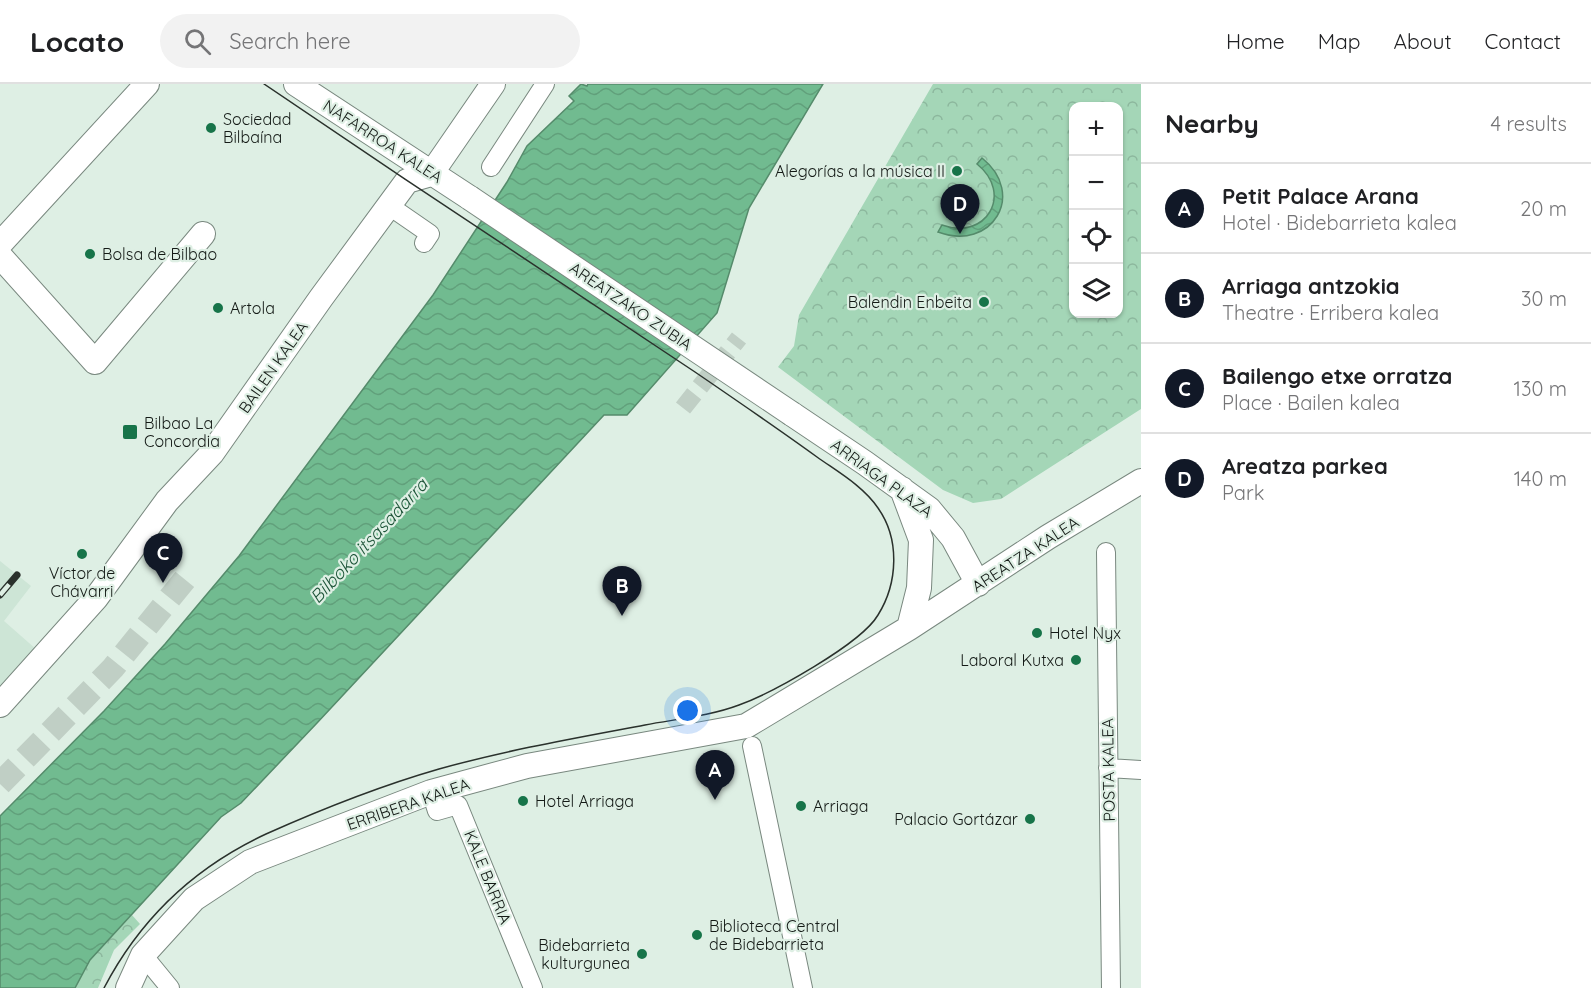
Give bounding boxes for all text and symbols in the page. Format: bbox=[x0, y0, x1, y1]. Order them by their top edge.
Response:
search box bbox=[160, 14, 580, 68]
text: Locato bbox=[30, 24, 124, 59]
icon: search bbox=[181, 25, 214, 58]
text: Search here bbox=[229, 27, 351, 55]
text: Home bbox=[1226, 28, 1285, 54]
text: Map bbox=[1318, 28, 1361, 54]
text: About bbox=[1394, 28, 1452, 54]
text: Contact bbox=[1485, 28, 1561, 54]
street label: NAFARROA KALEA bbox=[320, 95, 446, 187]
map controls bbox=[1069, 102, 1123, 318]
button: + bbox=[1069, 102, 1123, 156]
text: Nearby bbox=[1165, 107, 1259, 140]
place label: Sociedad Bilbaína bbox=[223, 109, 292, 147]
text: 4 results bbox=[1491, 111, 1567, 136]
marker: Sociedad Bilbaína bbox=[204, 121, 218, 135]
button: − bbox=[1069, 156, 1123, 210]
place label: Alegorías a la música II bbox=[775, 161, 945, 181]
marker: Alegorías a la música II bbox=[950, 164, 964, 178]
text: Petit Palace Arana bbox=[1222, 182, 1419, 210]
pin: D bbox=[940, 184, 980, 234]
text: A bbox=[1178, 196, 1191, 221]
text: 20 m bbox=[1520, 196, 1567, 221]
button: locate bbox=[1069, 210, 1123, 264]
text: Hotel · Bidebarrieta kalea bbox=[1222, 210, 1457, 235]
place label: Bolsa de Bilbao bbox=[102, 244, 217, 264]
marker: Bolsa de Bilbao bbox=[83, 247, 97, 261]
street label: AREATZAKO ZUBIA bbox=[566, 258, 696, 354]
button: layers bbox=[1069, 264, 1123, 318]
text: Arriaga antzokia bbox=[1222, 272, 1400, 300]
text: B bbox=[1178, 286, 1191, 311]
text: 30 m bbox=[1521, 286, 1567, 311]
place label: Balendin Enbeita bbox=[848, 292, 972, 312]
marker: Balendin Enbeita bbox=[977, 295, 991, 309]
place label: Artola bbox=[230, 298, 275, 318]
text: Theatre · Erribera kalea bbox=[1222, 300, 1439, 325]
marker: Artola bbox=[211, 301, 225, 315]
street label: BAILEN KALEA bbox=[234, 317, 312, 417]
text: Bailengo etxe orratza bbox=[1222, 362, 1452, 390]
text: C bbox=[1178, 376, 1191, 401]
text: 130 m bbox=[1514, 376, 1567, 401]
text: Place · Bailen kalea bbox=[1222, 390, 1400, 415]
place label: Bilbao La Concordia bbox=[144, 413, 220, 451]
marker: Bilbao La Concordia bbox=[121, 423, 139, 441]
street label: ARRIAGA PLAZA bbox=[827, 434, 937, 522]
text: Areatza parkea bbox=[1222, 452, 1388, 480]
text: D bbox=[1177, 466, 1192, 491]
text: 140 m bbox=[1514, 466, 1567, 491]
water label: Bilboko itsasadarra bbox=[305, 473, 433, 608]
text: Park bbox=[1222, 480, 1264, 505]
street label: AREATZA KALEA bbox=[968, 512, 1082, 596]
pin: C bbox=[144, 534, 182, 583]
marker: Víctor de Chávarri bbox=[75, 547, 89, 561]
place label: Víctor de Chávarri bbox=[49, 563, 115, 601]
pin: B bbox=[602, 566, 642, 616]
place label: Hotel Nyx bbox=[1049, 623, 1121, 643]
marker: Hotel Nyx bbox=[1030, 626, 1044, 640]
place label: Laboral Kutxa bbox=[960, 650, 1064, 670]
marker: Laboral Kutxa bbox=[1069, 653, 1083, 667]
your location bbox=[673, 696, 702, 725]
street label: POSTA KALEA bbox=[1097, 718, 1119, 822]
pin: A bbox=[696, 750, 734, 800]
street label: ERRIBERA KALEA bbox=[344, 774, 472, 834]
place label: Hotel Arriaga bbox=[535, 791, 634, 811]
marker: Hotel Arriaga bbox=[516, 794, 530, 808]
place label: Arriaga bbox=[813, 796, 868, 816]
marker: Arriaga bbox=[794, 799, 808, 813]
place label: Palacio Gortázar bbox=[894, 809, 1018, 829]
marker: Palacio Gortázar bbox=[1023, 812, 1037, 826]
street label: KALE BARRIA bbox=[460, 827, 516, 927]
place label: Biblioteca Central de Bidebarrieta bbox=[709, 916, 840, 954]
marker: Biblioteca Central de Bidebarrieta bbox=[690, 928, 704, 942]
place label: Bidebarrieta kulturgunea bbox=[538, 935, 630, 973]
marker: Bidebarrieta kulturgunea bbox=[635, 947, 649, 961]

